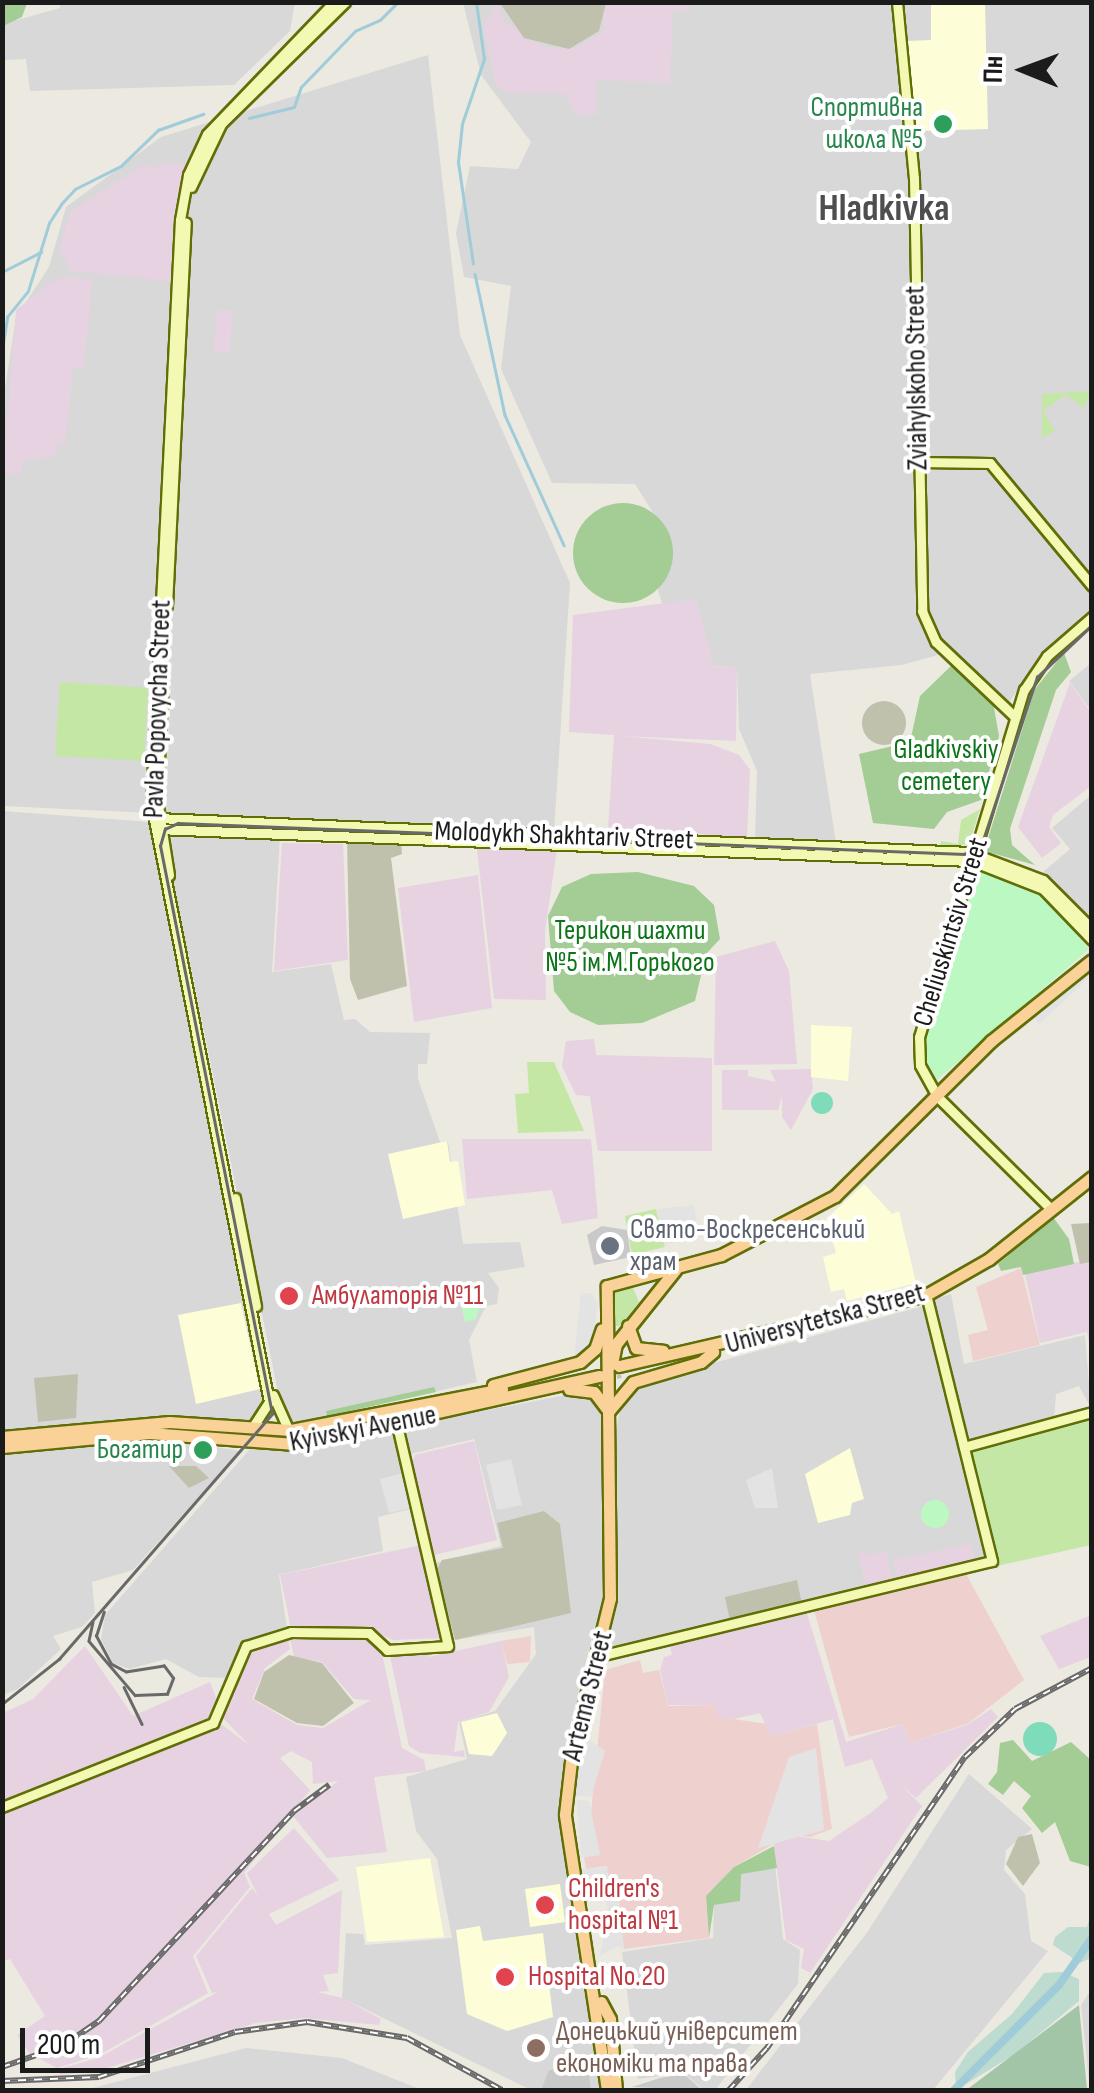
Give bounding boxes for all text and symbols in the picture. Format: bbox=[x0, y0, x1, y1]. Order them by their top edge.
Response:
north arrow bbox=[974, 20, 1074, 120]
text: Пн bbox=[977, 56, 1010, 83]
place label: Спортивна школа №5 bbox=[811, 91, 923, 157]
marker: Спортивна школа №5 bbox=[932, 113, 954, 135]
district label: Hladkivka bbox=[818, 186, 950, 232]
street label: Zviahylskoho Street bbox=[899, 285, 935, 471]
street label: Pavla Popovycha Street bbox=[137, 599, 179, 819]
park label: Gladkivskiy cemetery bbox=[893, 733, 999, 799]
street label: Molodykh Shakhtariv Street bbox=[434, 815, 694, 857]
street label: Cheliuskintsiv Street bbox=[906, 834, 996, 1030]
park label: Терикон шахти №5 ім.М.Горького bbox=[545, 914, 715, 980]
place label: Свято-Воскресенський храм bbox=[630, 1213, 865, 1279]
marker: Свято-Воскресенський храм bbox=[599, 1235, 621, 1257]
street label: Universytetska Street bbox=[722, 1276, 928, 1362]
place label: Амбулаторія №11 bbox=[312, 1279, 483, 1313]
marker: Амбулаторія №11 bbox=[276, 1283, 302, 1309]
street label: Kyivskyi Avenue bbox=[287, 1398, 439, 1460]
place label: Богатир bbox=[97, 1433, 183, 1467]
marker: Богатир bbox=[192, 1439, 214, 1461]
street label: Artema Street bbox=[556, 1628, 620, 1764]
place label: Children's hospital №1 bbox=[568, 1872, 678, 1938]
marker: Children's hospital №1 bbox=[532, 1892, 558, 1918]
place label: Hospital No.20 bbox=[528, 1960, 665, 1994]
marker: Hospital No.20 bbox=[492, 1964, 518, 1990]
scale bar bbox=[25, 2008, 155, 2070]
place label: Донецький університет економіки та права bbox=[556, 2015, 798, 2081]
text: 200 m bbox=[37, 2027, 100, 2063]
marker: Донецький університет економіки та права bbox=[525, 2037, 547, 2059]

